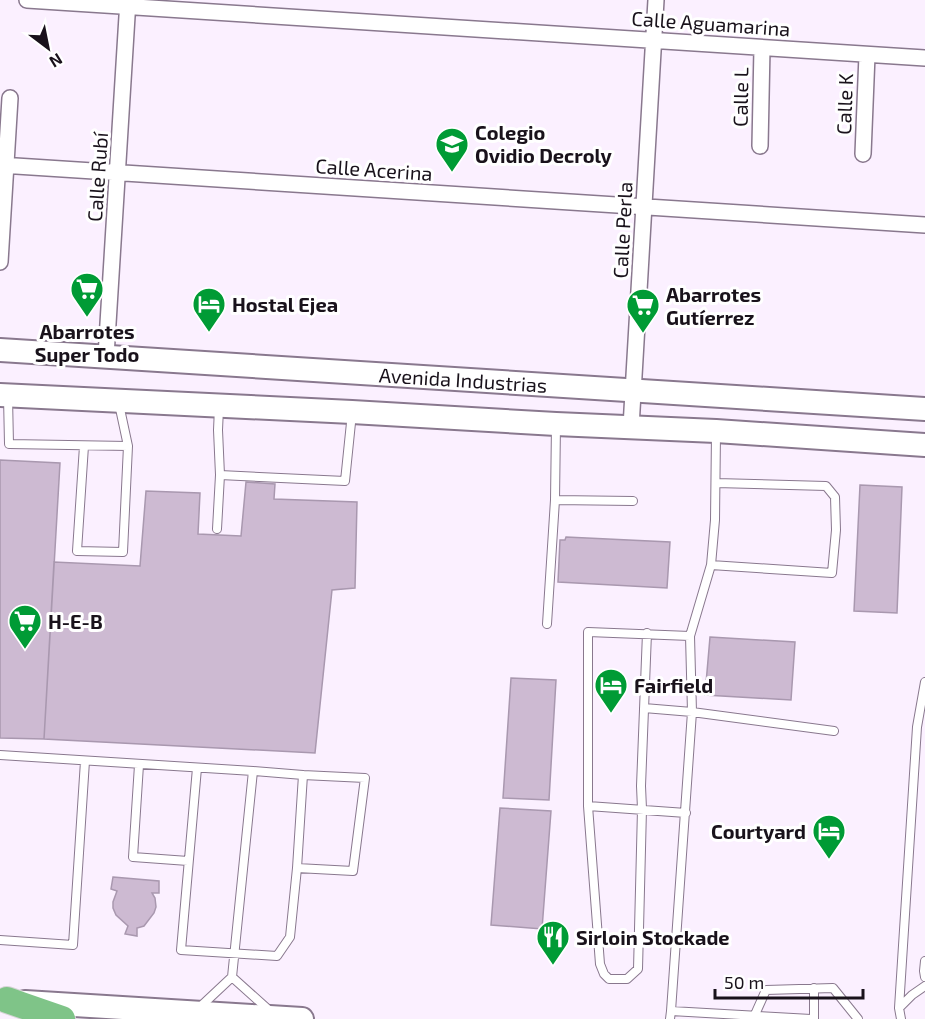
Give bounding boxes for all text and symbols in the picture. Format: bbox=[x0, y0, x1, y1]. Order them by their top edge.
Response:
street label: Calle Aguamarina bbox=[631, 5, 791, 41]
north arrow bbox=[18, 18, 78, 78]
text: N bbox=[46, 50, 66, 72]
street label: Calle L bbox=[727, 67, 753, 127]
street label: Calle K bbox=[831, 73, 857, 135]
place label: Colegio Ovidio Decroly bbox=[475, 120, 613, 168]
school or university icon: Colegio Ovidio Decroly bbox=[434, 126, 470, 173]
street label: Calle Rubí bbox=[82, 130, 112, 223]
street label: Calle Acerina bbox=[315, 153, 433, 185]
street label: Calle Perla bbox=[607, 181, 637, 279]
supermarket icon: Abarrotes Super Todo bbox=[69, 271, 105, 318]
place label: Abarrotes Gutíerrez bbox=[666, 282, 761, 329]
hotel icon: Hostal Ejea bbox=[191, 286, 227, 333]
supermarket icon: Abarrotes Gutíerrez bbox=[625, 287, 661, 334]
place label: Hostal Ejea bbox=[232, 292, 338, 316]
place label: Abarrotes Super Todo bbox=[35, 319, 139, 366]
street label: Avenida Industrias bbox=[378, 362, 548, 397]
supermarket icon: H-E-B bbox=[7, 603, 43, 650]
place label: H-E-B bbox=[48, 609, 103, 633]
hotel icon: Fairfield bbox=[593, 667, 629, 714]
place label: Fairfield bbox=[634, 673, 713, 697]
hotel icon: Courtyard bbox=[811, 813, 847, 860]
place label: Courtyard bbox=[711, 819, 806, 844]
restaurant icon: Sirloin Stockade bbox=[535, 919, 571, 966]
place label: Sirloin Stockade bbox=[576, 925, 730, 949]
scale bar bbox=[715, 962, 864, 1000]
text: 50 m bbox=[724, 971, 764, 993]

